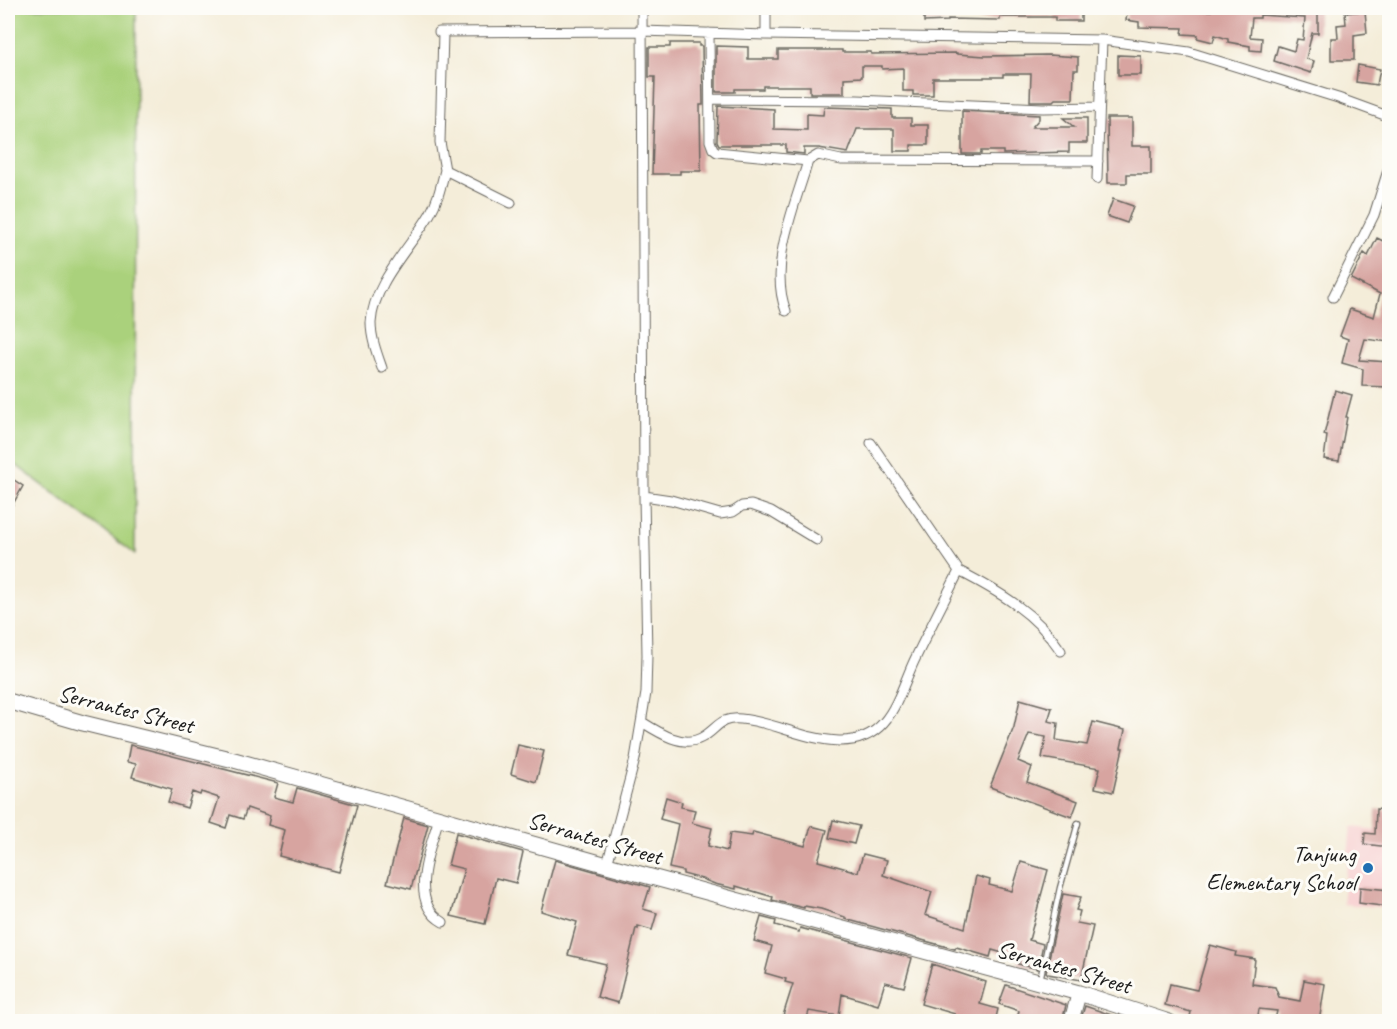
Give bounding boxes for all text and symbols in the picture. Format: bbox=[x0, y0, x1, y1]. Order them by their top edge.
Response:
street label: Serrantes Street bbox=[55, 678, 199, 741]
street label: Serrantes Street bbox=[524, 805, 668, 872]
place label: Tanjung Elementary School bbox=[1206, 839, 1360, 897]
marker: Tanjung Elementary School bbox=[1361, 861, 1375, 875]
street label: Serrantes Street bbox=[993, 934, 1137, 1001]

